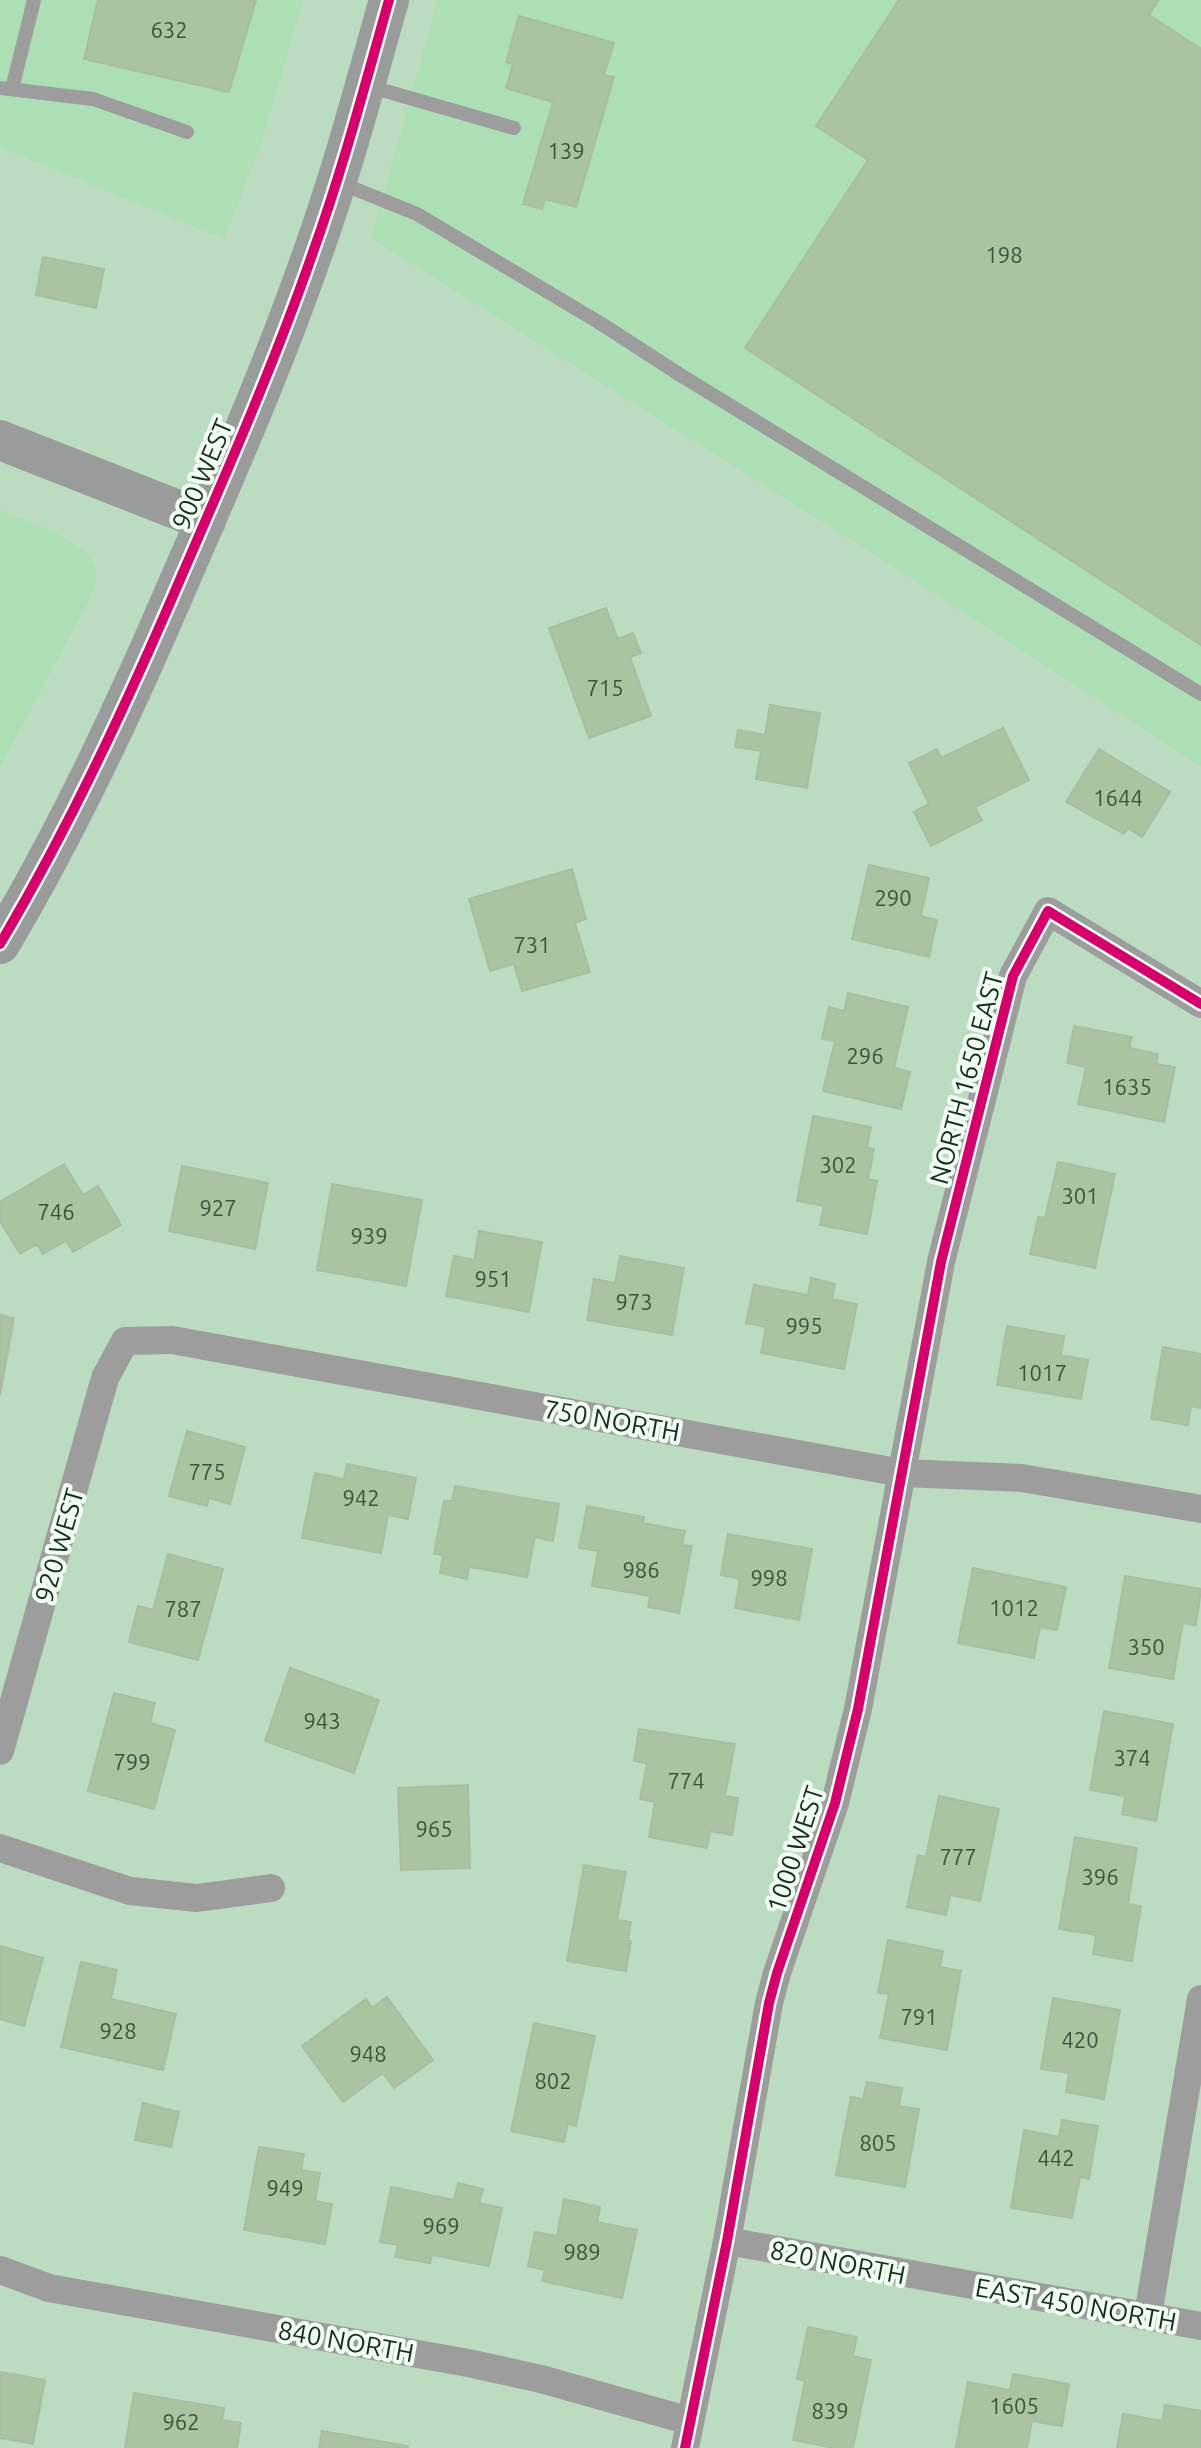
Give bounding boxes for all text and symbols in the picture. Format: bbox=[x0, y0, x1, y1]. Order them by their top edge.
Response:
house number: 632 bbox=[150, 17, 188, 42]
house number: 139 bbox=[547, 138, 585, 163]
house number: 198 bbox=[985, 242, 1023, 267]
street label: 900 WEST bbox=[166, 415, 238, 533]
house number: 715 bbox=[586, 675, 624, 700]
house number: 1644 bbox=[1093, 785, 1143, 810]
house number: 290 bbox=[874, 885, 912, 910]
house number: 731 bbox=[513, 932, 551, 957]
street label: NORTH 1650 EAST bbox=[924, 969, 1008, 1187]
house number: 296 bbox=[846, 1043, 884, 1068]
house number: 1635 bbox=[1102, 1074, 1152, 1099]
house number: 302 bbox=[819, 1152, 857, 1177]
house number: 301 bbox=[1061, 1183, 1099, 1208]
house number: 927 bbox=[199, 1195, 237, 1220]
house number: 746 bbox=[37, 1199, 75, 1224]
house number: 939 bbox=[350, 1223, 388, 1248]
house number: 951 bbox=[474, 1266, 512, 1291]
house number: 973 bbox=[615, 1289, 653, 1314]
house number: 995 bbox=[785, 1313, 823, 1338]
house number: 1017 bbox=[1017, 1360, 1067, 1385]
street label: 750 NORTH bbox=[542, 1394, 682, 1446]
house number: 775 bbox=[188, 1459, 226, 1484]
street label: 920 WEST bbox=[29, 1485, 89, 1605]
house number: 942 bbox=[342, 1485, 380, 1510]
house number: 986 bbox=[622, 1557, 660, 1582]
house number: 998 bbox=[750, 1565, 788, 1590]
house number: 1012 bbox=[989, 1595, 1039, 1620]
house number: 787 bbox=[164, 1596, 202, 1621]
house number: 350 bbox=[1127, 1634, 1165, 1659]
house number: 943 bbox=[303, 1708, 341, 1733]
house number: 374 bbox=[1113, 1745, 1151, 1770]
house number: 799 bbox=[113, 1749, 151, 1774]
house number: 774 bbox=[667, 1768, 705, 1793]
street label: 1000 WEST bbox=[761, 1782, 829, 1916]
house number: 965 bbox=[415, 1816, 453, 1841]
house number: 777 bbox=[939, 1844, 977, 1869]
house number: 396 bbox=[1081, 1864, 1119, 1889]
house number: 791 bbox=[900, 2004, 938, 2029]
house number: 928 bbox=[99, 2018, 137, 2043]
house number: 420 bbox=[1061, 2027, 1099, 2052]
house number: 948 bbox=[349, 2041, 387, 2066]
house number: 802 bbox=[534, 2068, 572, 2093]
house number: 805 bbox=[859, 2130, 897, 2155]
house number: 442 bbox=[1037, 2145, 1075, 2170]
house number: 949 bbox=[266, 2175, 304, 2200]
house number: 969 bbox=[422, 2213, 460, 2238]
street label: 820 NORTH bbox=[768, 2235, 908, 2289]
house number: 989 bbox=[563, 2239, 601, 2264]
street label: EAST 450 NORTH bbox=[973, 2272, 1179, 2336]
street label: 840 NORTH bbox=[276, 2315, 416, 2367]
house number: 1605 bbox=[989, 2393, 1039, 2418]
house number: 839 bbox=[811, 2398, 849, 2423]
house number: 962 bbox=[162, 2409, 200, 2434]

